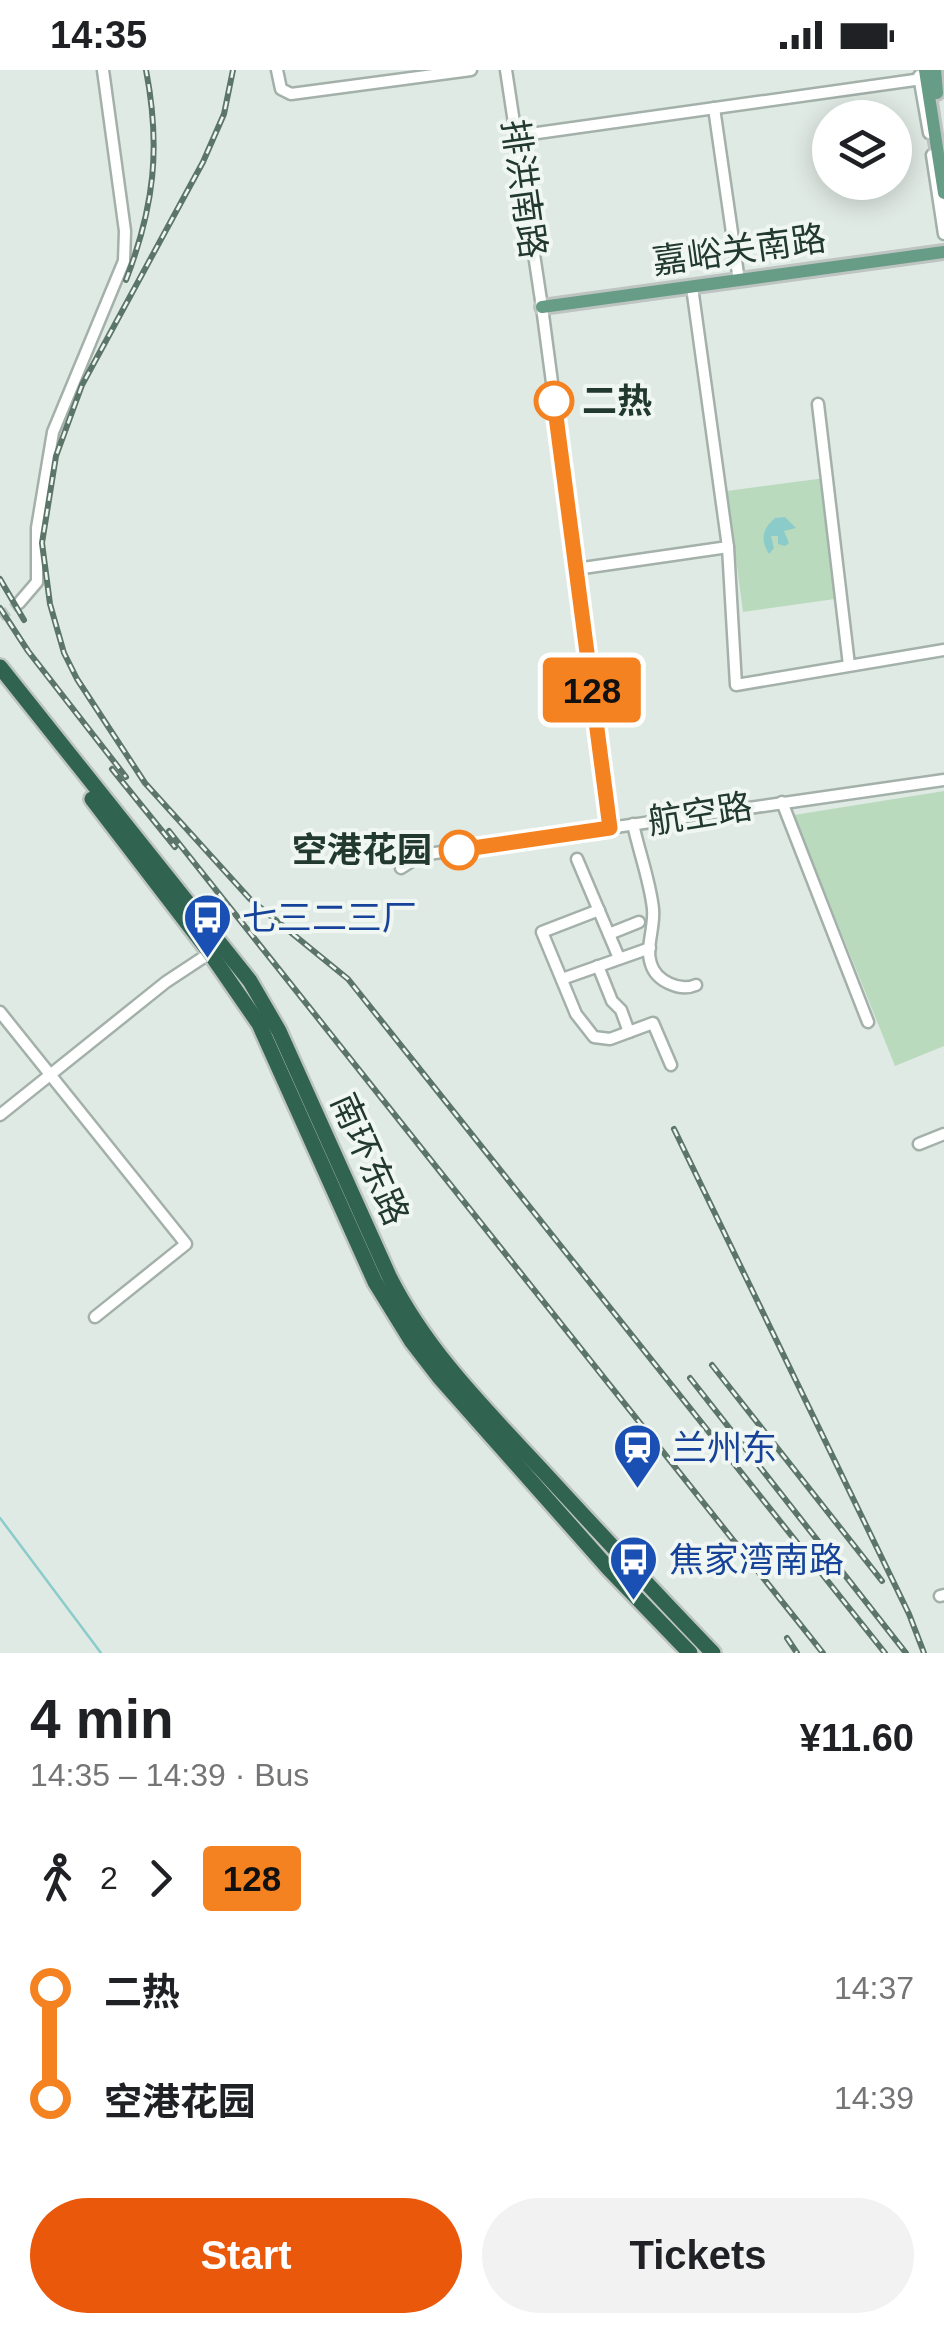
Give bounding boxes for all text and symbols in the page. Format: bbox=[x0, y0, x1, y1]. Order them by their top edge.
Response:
text: 14:35 bbox=[50, 14, 147, 56]
map controls bbox=[812, 100, 912, 200]
button: layers bbox=[812, 100, 912, 200]
street label: 排洪南路 bbox=[495, 117, 554, 261]
street label: 嘉峪关南路 bbox=[650, 218, 828, 281]
place label: 二热 bbox=[582, 381, 652, 420]
marker: 二热 bbox=[535, 382, 573, 420]
line badge: 128 bbox=[534, 658, 650, 722]
text: 128 bbox=[563, 671, 621, 710]
street label: 航空路 bbox=[645, 786, 755, 841]
place label: 空港花园 bbox=[292, 830, 432, 869]
marker: 空港花园 bbox=[440, 831, 478, 869]
bus stop icon: 七三二三厂 bbox=[181, 892, 233, 960]
place label: 七三二三厂 bbox=[242, 898, 417, 937]
street label: 南环东路 bbox=[324, 1087, 417, 1231]
station icon: 兰州东 bbox=[611, 1422, 663, 1490]
place label: 兰州东 bbox=[672, 1428, 777, 1467]
bus stop icon: 焦家湾南路 bbox=[608, 1534, 660, 1602]
place label: 焦家湾南路 bbox=[669, 1540, 844, 1579]
text: 4 min bbox=[30, 1688, 174, 1750]
text: ¥11.60 bbox=[800, 1717, 914, 1759]
text: 14:35 – 14:39 · Bus bbox=[30, 1757, 309, 1793]
icon: walk bbox=[30, 1851, 85, 1906]
icon: forward bbox=[133, 1851, 188, 1906]
text: 128 bbox=[223, 1859, 281, 1898]
text: 2 bbox=[100, 1860, 118, 1896]
text: 14:37 bbox=[834, 1970, 914, 2006]
text: 二热 bbox=[104, 1971, 180, 2013]
text: 14:39 bbox=[834, 2080, 914, 2116]
text: 空港花园 bbox=[104, 2081, 256, 2123]
button: Start bbox=[30, 2198, 462, 2313]
button: Tickets bbox=[482, 2198, 914, 2313]

